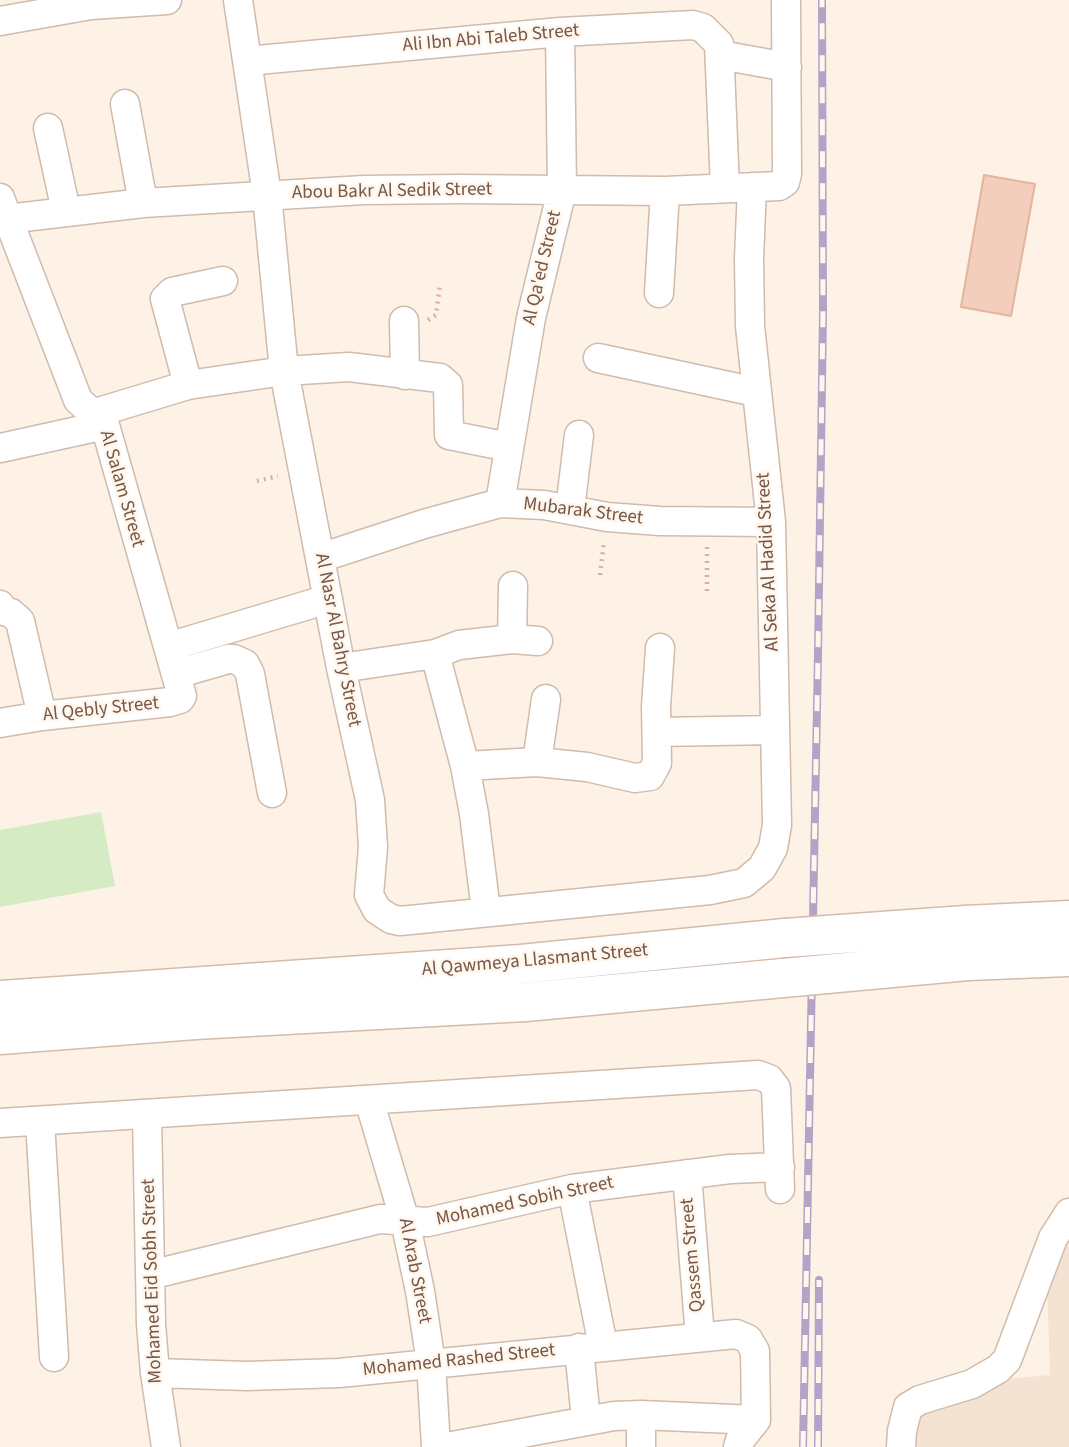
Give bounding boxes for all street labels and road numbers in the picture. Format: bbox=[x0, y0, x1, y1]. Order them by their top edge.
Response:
street label: Ali Ibn Abi Taleb Street bbox=[402, 20, 580, 58]
street label: Abou Bakr Al Sedik Street bbox=[292, 179, 492, 205]
street label: Al Qa'ed Street bbox=[519, 209, 567, 327]
street label: Al Salam Street bbox=[93, 428, 149, 550]
street label: Al Seka Al Hadid Street bbox=[753, 472, 785, 652]
street label: Mubarak Street bbox=[522, 493, 644, 531]
street label: Al Nasr Al Bahry Street bbox=[309, 551, 365, 729]
street label: Al Qebly Street bbox=[42, 693, 160, 727]
street label: Al Qawmeya Llasmant Street bbox=[421, 940, 649, 982]
street label: Mohamed Sobih Street bbox=[434, 1172, 616, 1232]
street label: Mohamed Eid Sobh Street bbox=[138, 1178, 168, 1384]
street label: Qassem Street bbox=[677, 1197, 709, 1313]
street label: Al Arab Street bbox=[393, 1216, 435, 1326]
street label: Mohamed Rashed Street bbox=[362, 1340, 556, 1382]

